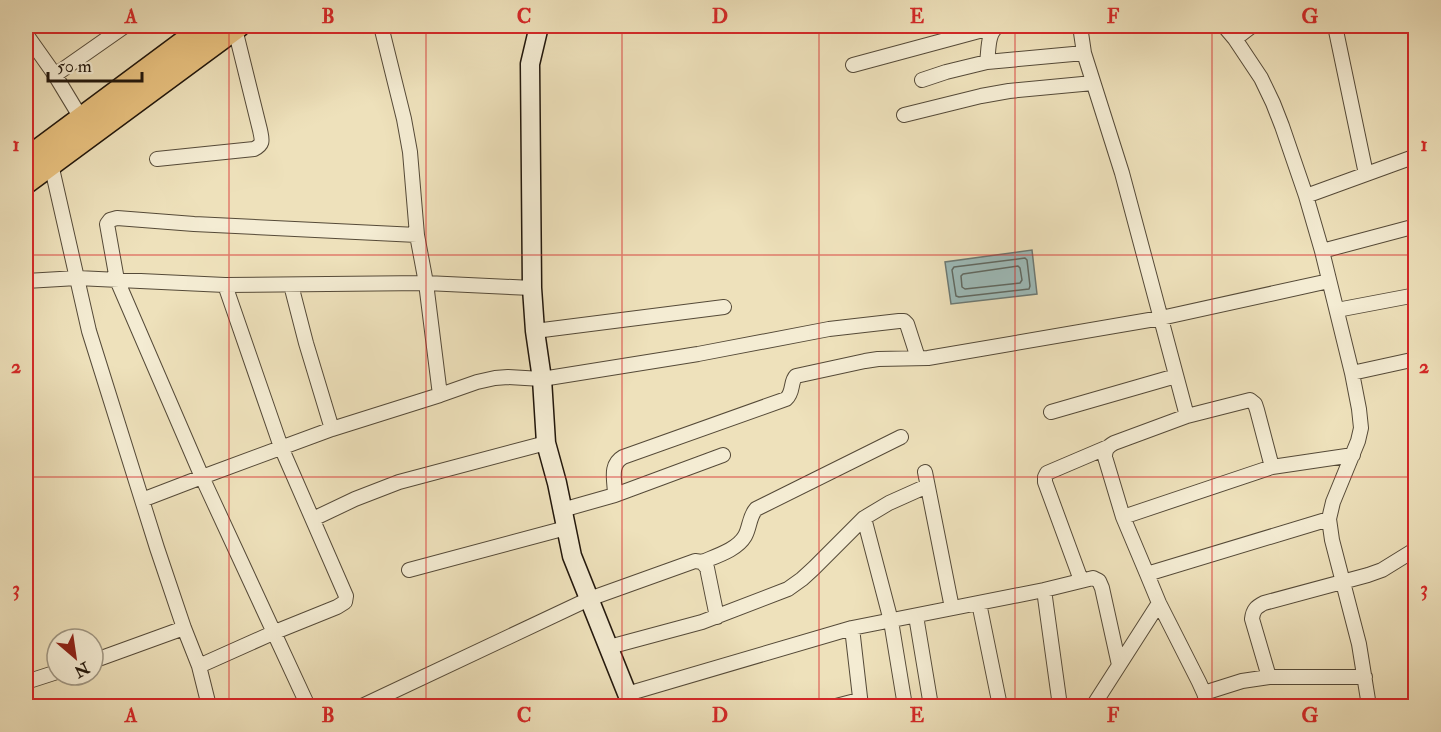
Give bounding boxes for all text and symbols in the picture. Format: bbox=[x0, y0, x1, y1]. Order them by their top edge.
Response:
text: A bbox=[124, 4, 138, 29]
text: B bbox=[321, 4, 335, 29]
text: C bbox=[517, 4, 531, 29]
text: D bbox=[712, 4, 728, 29]
text: E bbox=[910, 4, 925, 29]
text: F bbox=[1107, 4, 1120, 29]
text: G bbox=[1302, 4, 1319, 29]
scale bar bbox=[48, 45, 142, 83]
text: 50 m bbox=[57, 55, 92, 78]
text: 1 bbox=[12, 132, 20, 157]
text: 1 bbox=[1420, 132, 1428, 157]
text: 2 bbox=[11, 354, 21, 379]
text: 2 bbox=[1419, 354, 1429, 379]
text: 3 bbox=[12, 576, 20, 601]
text: 3 bbox=[1420, 576, 1428, 601]
north arrow bbox=[45, 627, 105, 687]
text: N bbox=[70, 657, 94, 682]
text: A bbox=[124, 703, 138, 728]
text: B bbox=[321, 703, 335, 728]
text: C bbox=[517, 703, 531, 728]
text: D bbox=[712, 703, 728, 728]
text: E bbox=[910, 703, 925, 728]
text: F bbox=[1107, 703, 1120, 728]
text: G bbox=[1302, 703, 1319, 728]

